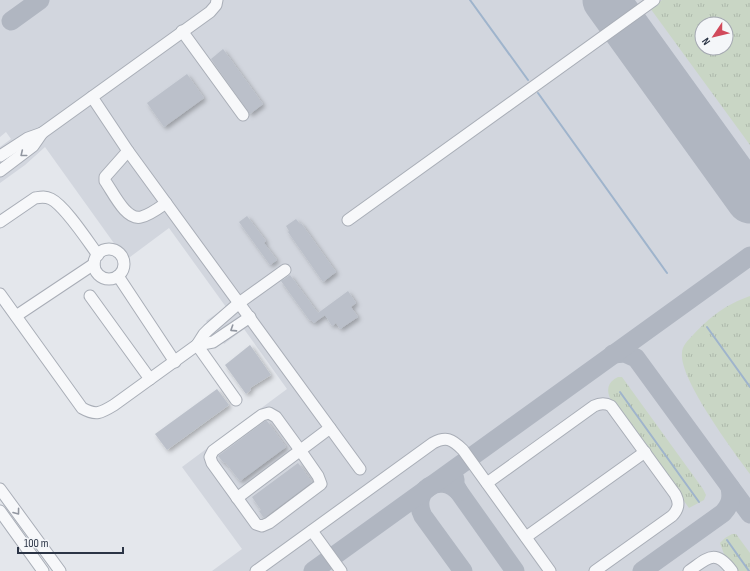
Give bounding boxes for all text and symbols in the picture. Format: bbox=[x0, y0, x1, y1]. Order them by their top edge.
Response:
north arrow bbox=[694, 16, 734, 56]
text: N bbox=[699, 35, 713, 48]
one-way arrow bbox=[20, 150, 27, 157]
one-way arrow bbox=[230, 324, 237, 331]
one-way arrow bbox=[12, 508, 20, 515]
scale bar bbox=[18, 529, 123, 555]
text: 100 m bbox=[24, 536, 49, 551]

